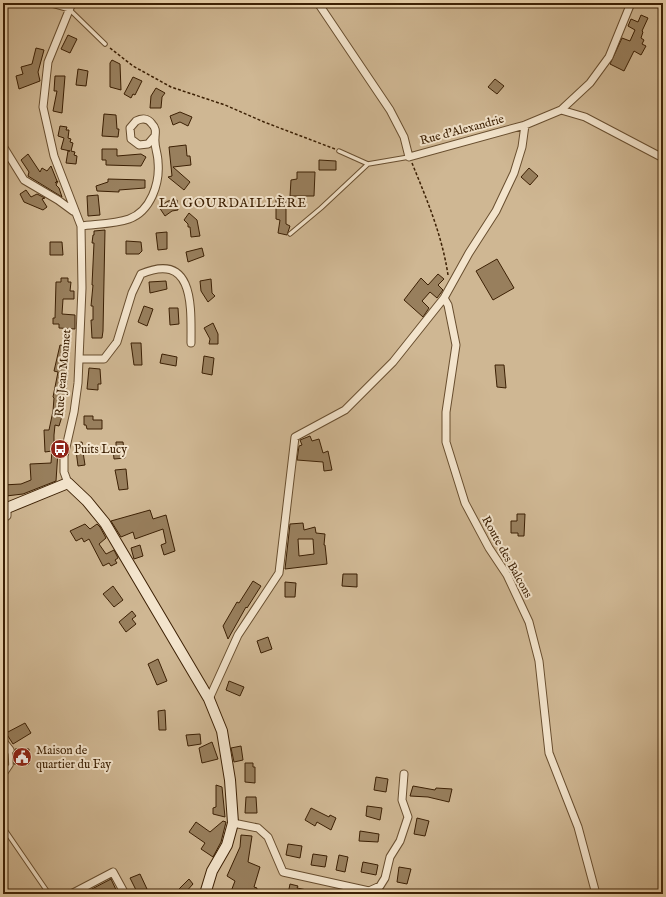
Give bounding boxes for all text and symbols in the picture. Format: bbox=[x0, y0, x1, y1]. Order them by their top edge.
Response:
street label: Rue d’Alexandrie bbox=[418, 111, 506, 148]
district label: LA GOURDAILLÈRE bbox=[159, 195, 307, 212]
street label: Rue Jean Monnet bbox=[52, 329, 75, 417]
bus stop icon: Puits Lucy bbox=[49, 438, 71, 460]
place label: Puits Lucy bbox=[74, 442, 127, 457]
street label: Route des Balcons bbox=[478, 513, 536, 601]
place label: Maison de quartier du Fay bbox=[36, 743, 111, 773]
public building icon: Maison de quartier du Fay bbox=[11, 746, 33, 768]

